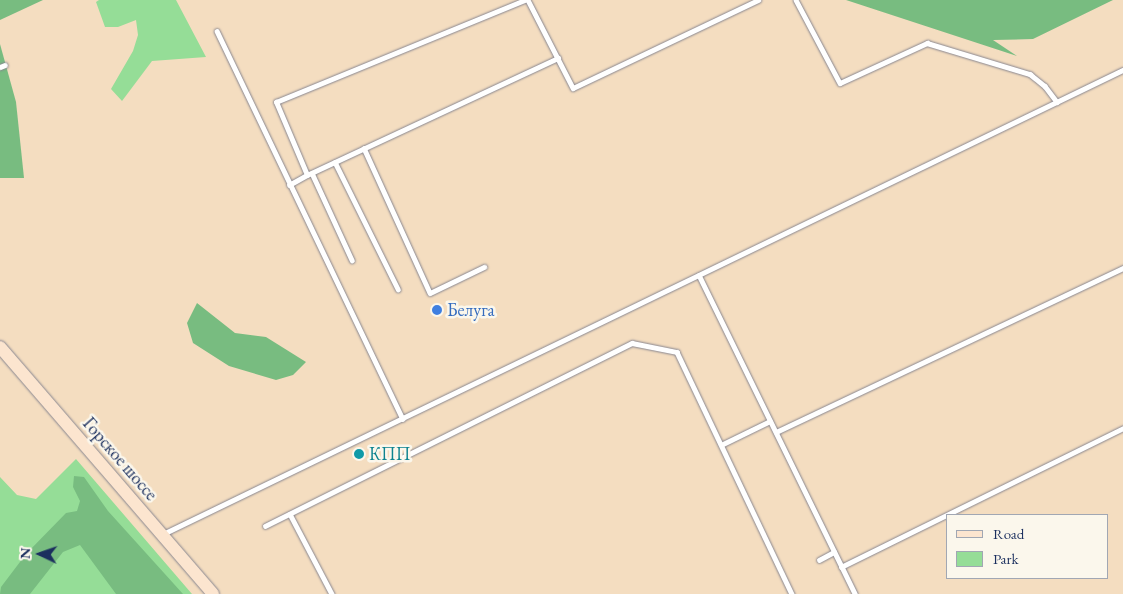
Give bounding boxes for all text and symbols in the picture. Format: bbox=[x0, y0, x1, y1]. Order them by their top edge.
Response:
place label: Белуга bbox=[447, 299, 495, 321]
marker: Белуга bbox=[431, 304, 443, 316]
street label: Горское шоссе bbox=[78, 413, 162, 505]
place label: КПП bbox=[369, 443, 411, 465]
marker: КПП bbox=[353, 448, 365, 460]
legend bbox=[946, 514, 1108, 579]
text: Road bbox=[993, 524, 1024, 543]
north arrow bbox=[15, 529, 65, 579]
text: N bbox=[16, 547, 34, 559]
text: Park bbox=[993, 549, 1019, 568]

